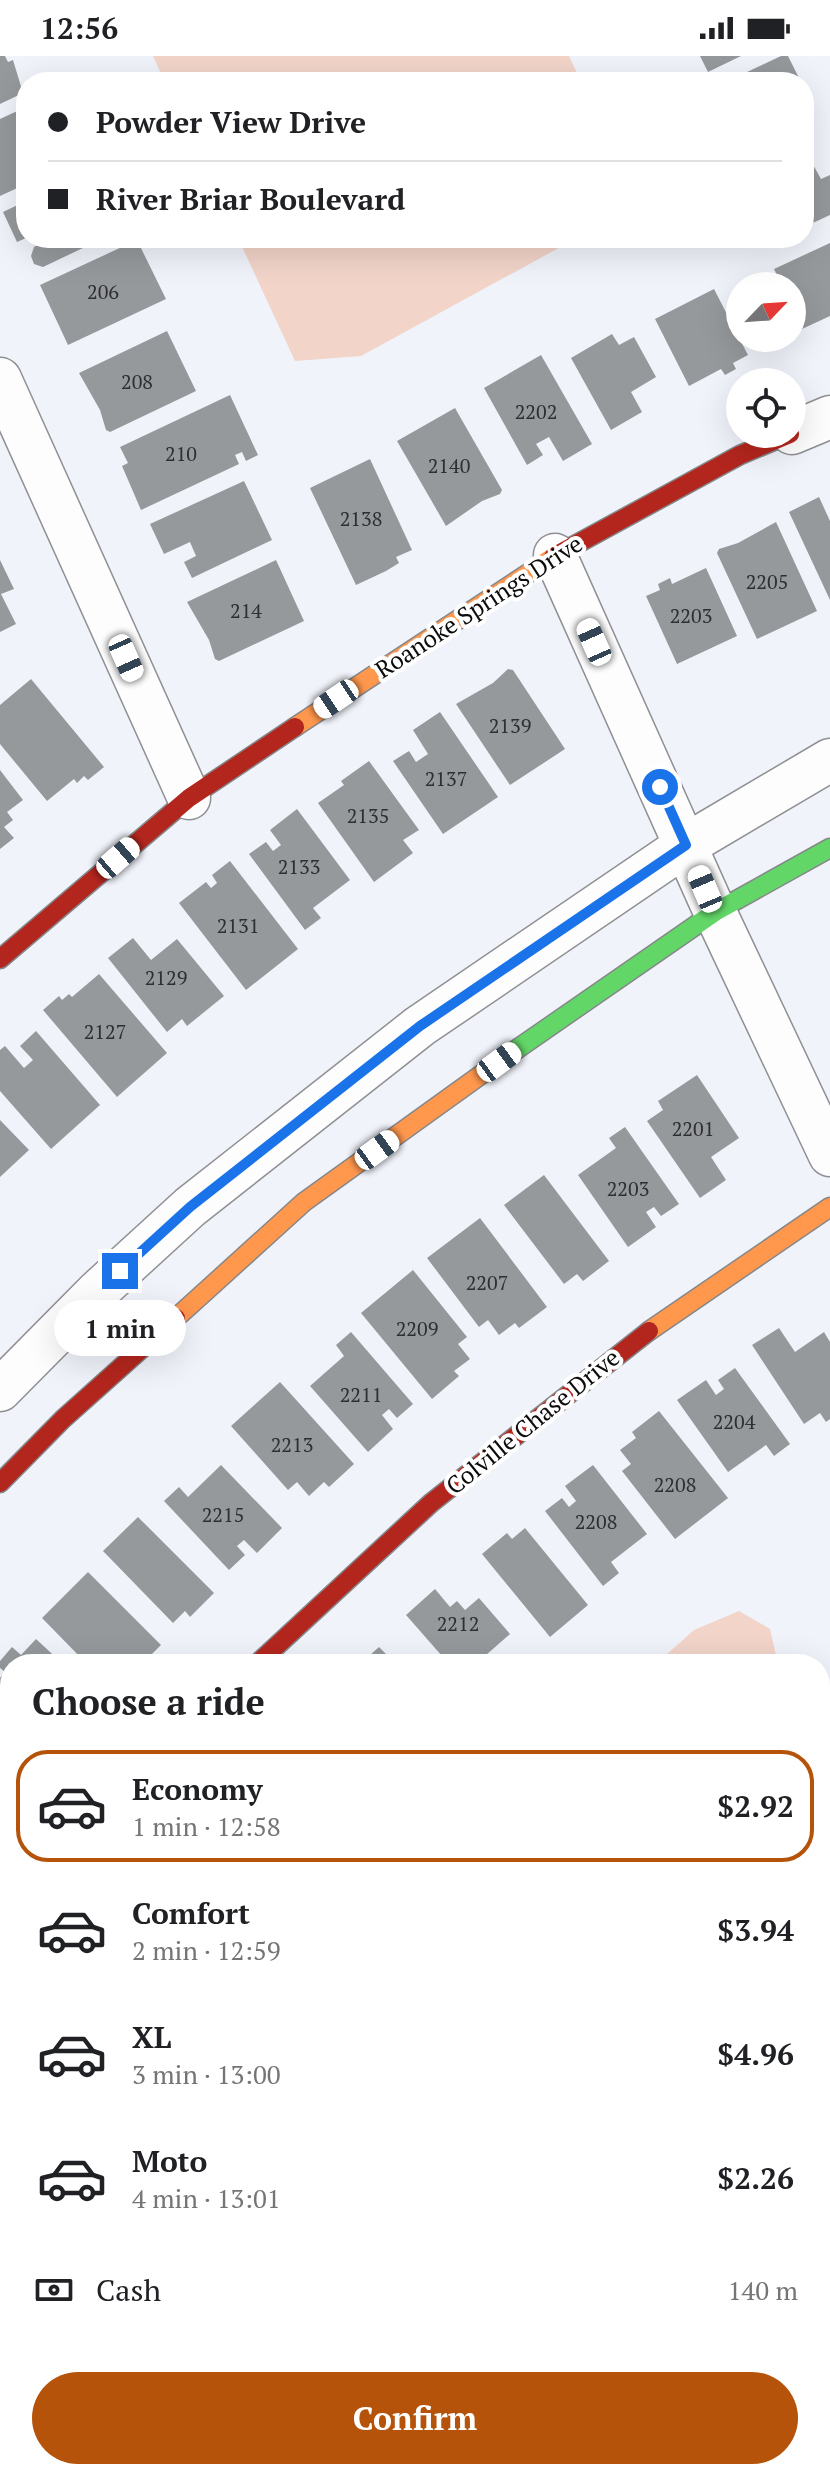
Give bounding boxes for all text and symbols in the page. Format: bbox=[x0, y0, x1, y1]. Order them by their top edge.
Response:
text: 12:56 bbox=[40, 8, 118, 48]
text: Powder View Drive bbox=[96, 102, 366, 142]
text: River Briar Boulevard bbox=[96, 179, 405, 219]
north arrow bbox=[726, 272, 806, 352]
map controls bbox=[726, 272, 806, 448]
house number: 206 bbox=[87, 278, 119, 305]
house number: 208 bbox=[121, 368, 153, 395]
button: locate bbox=[726, 368, 806, 448]
house number: 2202 bbox=[515, 398, 557, 425]
house number: 210 bbox=[165, 440, 197, 467]
house number: 2140 bbox=[428, 452, 470, 479]
house number: 2138 bbox=[340, 505, 382, 532]
street label: Roanoke Springs Drive bbox=[369, 527, 588, 685]
house number: 2205 bbox=[746, 568, 788, 595]
house number: 214 bbox=[230, 597, 262, 624]
house number: 2203 bbox=[670, 602, 712, 629]
car bbox=[573, 615, 615, 669]
car bbox=[105, 631, 147, 685]
car bbox=[309, 676, 363, 722]
house number: 2139 bbox=[489, 712, 531, 739]
house number: 2137 bbox=[425, 765, 467, 792]
route start bbox=[642, 769, 678, 805]
house number: 2135 bbox=[347, 802, 389, 829]
car bbox=[92, 833, 144, 883]
house number: 2133 bbox=[278, 853, 320, 880]
car bbox=[685, 862, 725, 916]
house number: 2131 bbox=[217, 912, 259, 939]
house number: 2129 bbox=[145, 964, 187, 991]
house number: 2127 bbox=[84, 1018, 126, 1045]
car bbox=[473, 1038, 525, 1086]
house number: 2201 bbox=[672, 1115, 714, 1142]
car bbox=[351, 1126, 403, 1174]
house number: 2203 bbox=[607, 1175, 649, 1202]
route end bbox=[102, 1253, 138, 1289]
house number: 2207 bbox=[466, 1269, 508, 1296]
callout: 1 min bbox=[54, 1299, 186, 1355]
text: 1 min bbox=[84, 1311, 156, 1345]
house number: 2209 bbox=[396, 1315, 438, 1342]
street label: Colville Chase Drive bbox=[439, 1341, 626, 1501]
house number: 2211 bbox=[340, 1381, 382, 1408]
house number: 2204 bbox=[713, 1408, 756, 1435]
house number: 2213 bbox=[271, 1431, 313, 1458]
house number: 2208 bbox=[654, 1471, 696, 1498]
house number: 2215 bbox=[202, 1501, 244, 1528]
house number: 2208 bbox=[575, 1508, 617, 1535]
house number: 2212 bbox=[437, 1610, 479, 1637]
text: Choose a ride bbox=[32, 1678, 265, 1725]
text: Economy bbox=[132, 1769, 263, 1809]
icon: car bbox=[36, 1770, 108, 1842]
text: $2.92 bbox=[717, 1786, 794, 1826]
text: 1 min · 12:58 bbox=[132, 1809, 281, 1843]
text: Comfort bbox=[132, 1893, 250, 1933]
icon: car bbox=[36, 1894, 108, 1966]
text: $3.94 bbox=[717, 1910, 794, 1950]
text: 2 min · 12:59 bbox=[132, 1933, 281, 1967]
text: XL bbox=[132, 2017, 171, 2057]
icon: car bbox=[36, 2018, 108, 2090]
text: $4.96 bbox=[717, 2034, 794, 2074]
text: 3 min · 13:00 bbox=[132, 2057, 281, 2091]
text: Moto bbox=[132, 2141, 207, 2181]
icon: car bbox=[36, 2142, 108, 2214]
text: $2.26 bbox=[717, 2158, 794, 2198]
text: 4 min · 13:01 bbox=[132, 2181, 281, 2215]
icon: cash bbox=[32, 2268, 76, 2312]
text: Cash bbox=[96, 2270, 161, 2310]
text: 140 m bbox=[728, 2273, 798, 2307]
button: Confirm bbox=[32, 2372, 798, 2464]

